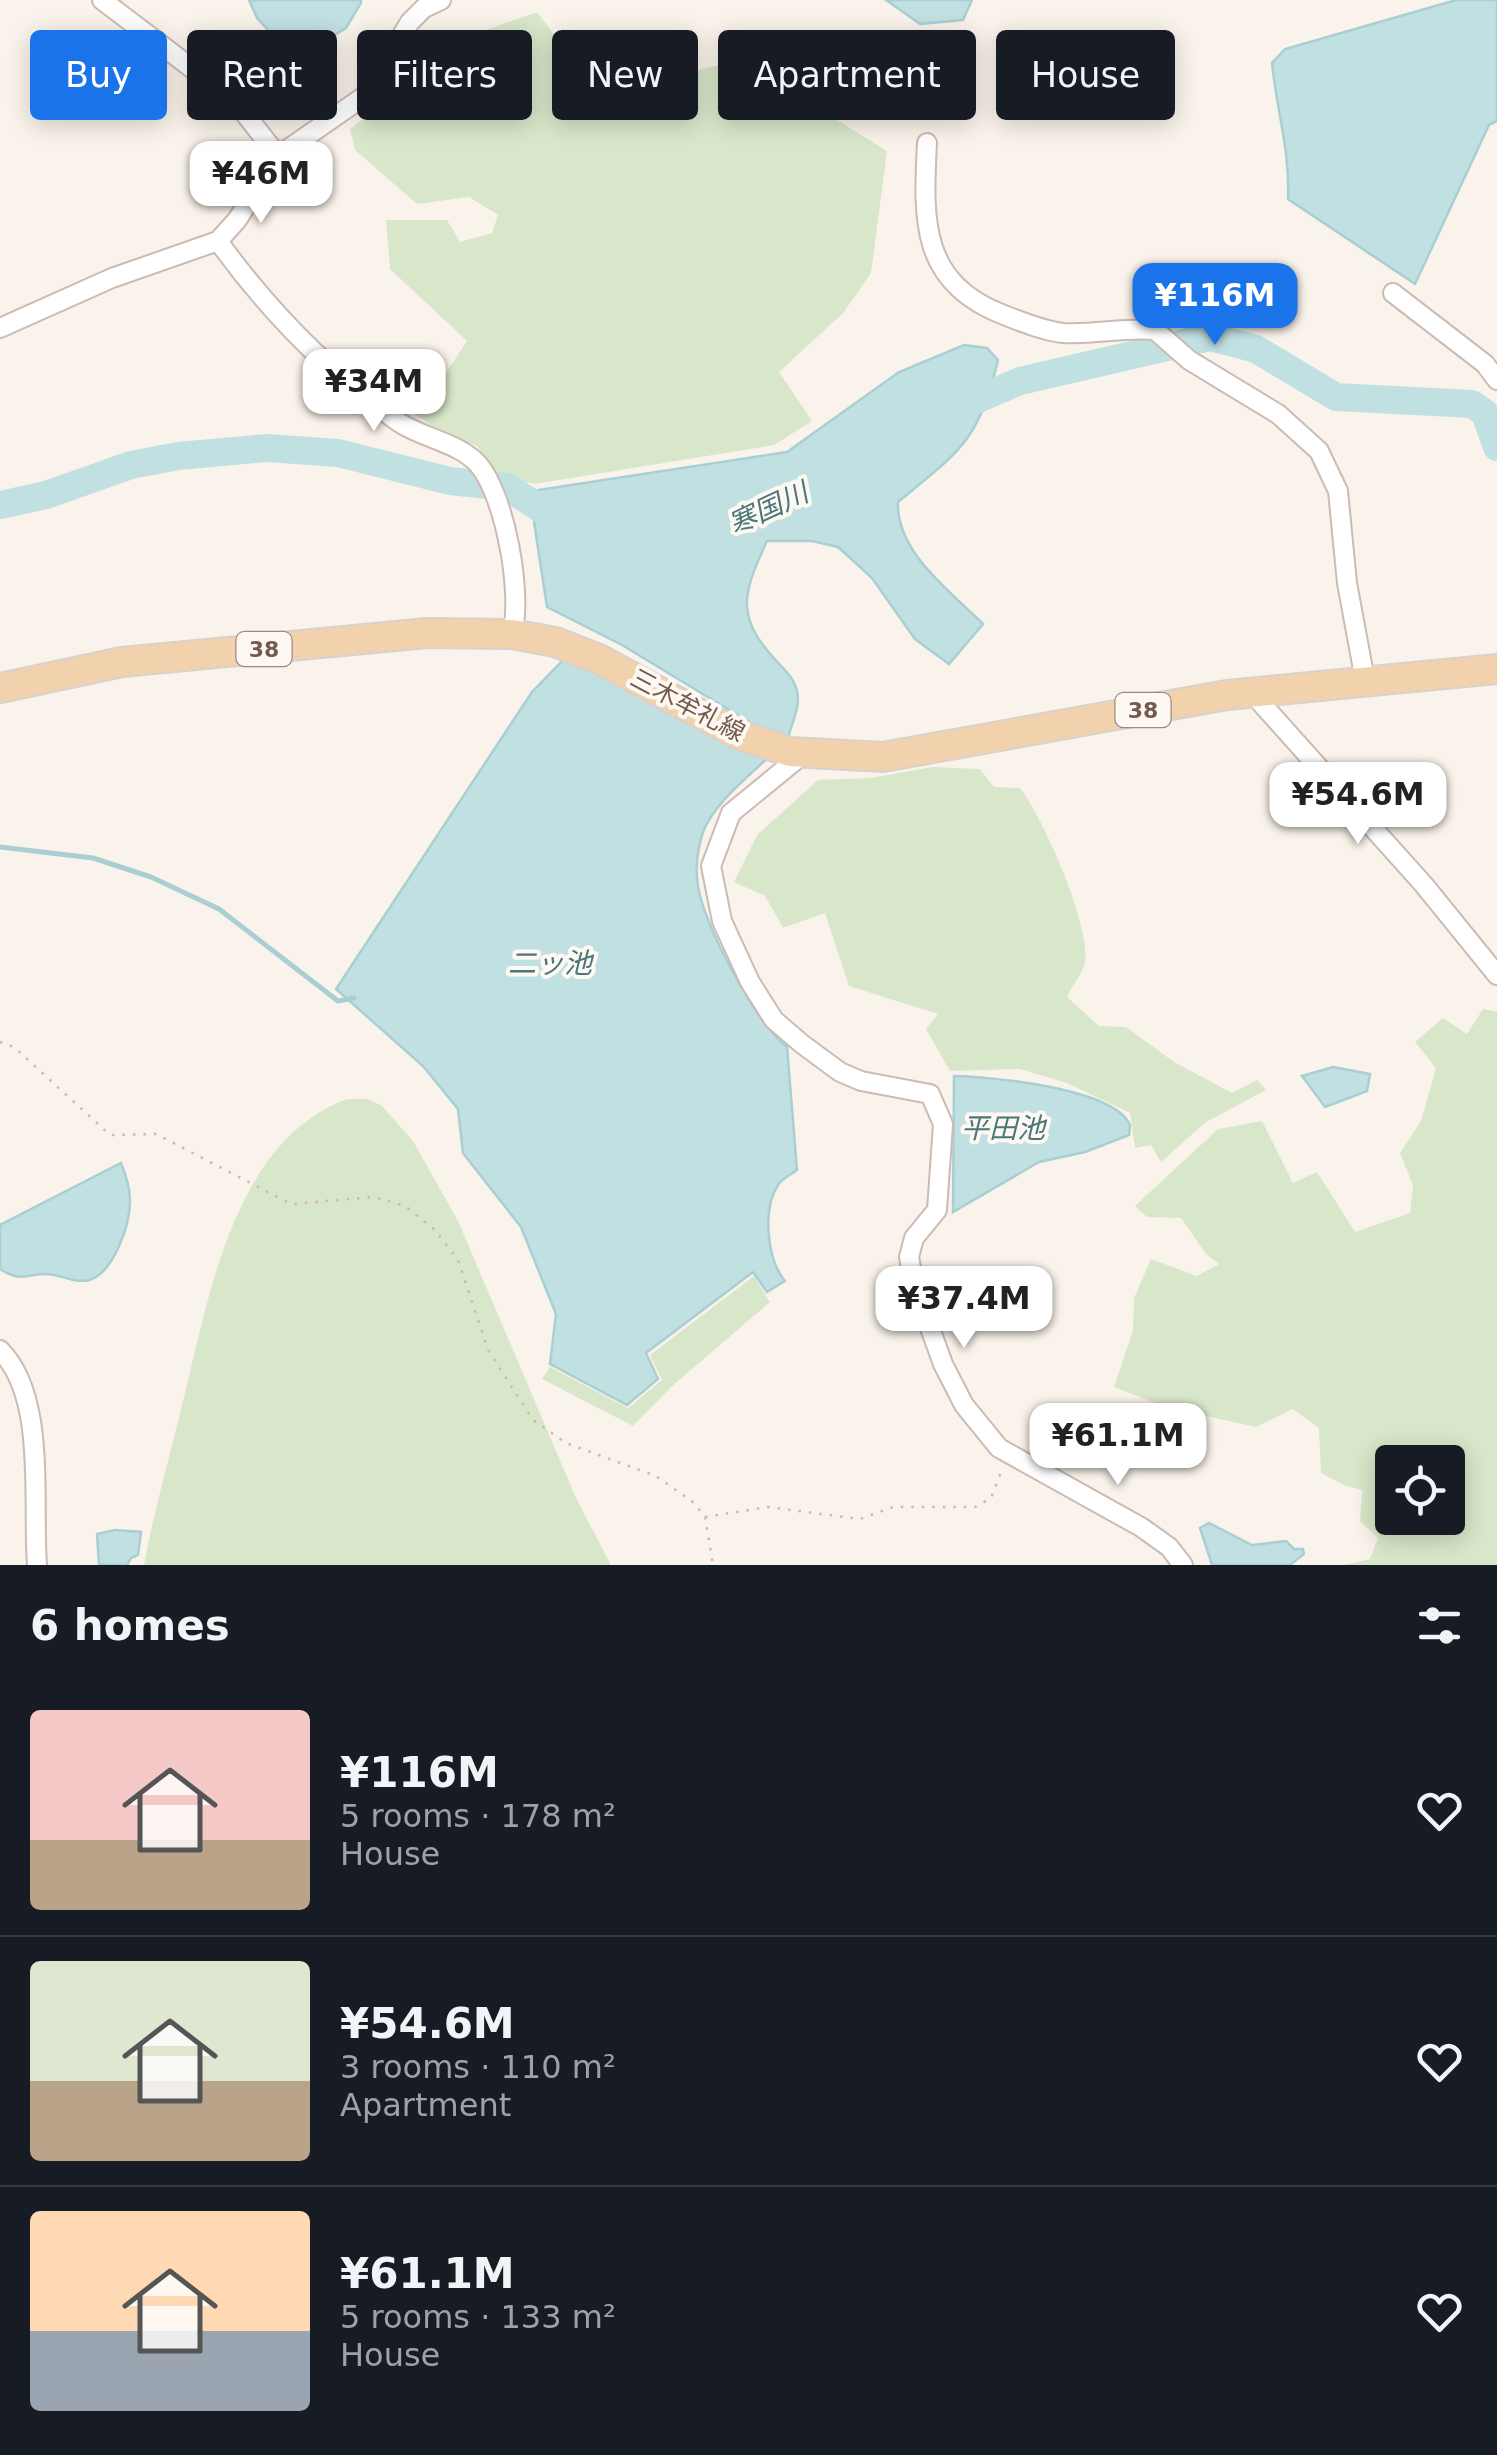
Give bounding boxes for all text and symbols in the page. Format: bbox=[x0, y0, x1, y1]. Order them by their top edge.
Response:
chip: Buy bbox=[30, 30, 167, 120]
chip: Rent bbox=[187, 30, 337, 120]
chip: Filters bbox=[357, 30, 532, 120]
chip: New bbox=[552, 30, 698, 120]
chip: Apartment bbox=[718, 30, 976, 120]
chip: House bbox=[996, 30, 1175, 120]
pin: ¥46M bbox=[202, 141, 320, 226]
text: ¥46M bbox=[212, 154, 310, 192]
pin: ¥116M bbox=[1145, 263, 1285, 348]
text: ¥116M bbox=[1155, 276, 1275, 314]
pin: ¥34M bbox=[315, 349, 433, 434]
text: ¥34M bbox=[325, 362, 423, 400]
water label: 寒国川 bbox=[723, 474, 816, 541]
road number: 38 bbox=[236, 632, 292, 666]
street label: 三木牟礼線 bbox=[626, 663, 750, 748]
road number: 38 bbox=[1116, 693, 1170, 727]
pin: ¥54.6M bbox=[1277, 762, 1439, 847]
text: ¥54.6M bbox=[1291, 775, 1425, 813]
water label: 二ッ池 bbox=[508, 947, 595, 980]
water label: 平田池 bbox=[961, 1112, 1048, 1145]
pin: ¥37.4M bbox=[883, 1266, 1045, 1351]
text: ¥37.4M bbox=[897, 1279, 1031, 1317]
pin: ¥61.1M bbox=[1037, 1403, 1199, 1488]
text: ¥61.1M bbox=[1051, 1416, 1185, 1454]
map controls bbox=[1375, 1445, 1465, 1535]
button: locate bbox=[1375, 1445, 1465, 1535]
icon: filters bbox=[1412, 1598, 1467, 1653]
text: 6 homes bbox=[30, 1601, 230, 1650]
text: ¥116M bbox=[340, 1748, 499, 1797]
icon: home bbox=[110, 1750, 230, 1870]
icon: heart bbox=[1412, 1783, 1467, 1838]
text: 5 rooms · 178 m² bbox=[340, 1797, 616, 1835]
text: House bbox=[340, 1835, 440, 1873]
text: ¥54.6M bbox=[340, 1999, 515, 2048]
icon: home bbox=[110, 2001, 230, 2121]
icon: heart bbox=[1412, 2034, 1467, 2089]
text: 3 rooms · 110 m² bbox=[340, 2048, 616, 2086]
text: Apartment bbox=[340, 2086, 511, 2124]
text: ¥61.1M bbox=[340, 2249, 515, 2298]
icon: home bbox=[110, 2251, 230, 2371]
icon: heart bbox=[1412, 2284, 1467, 2339]
text: 5 rooms · 133 m² bbox=[340, 2298, 616, 2336]
text: House bbox=[340, 2336, 440, 2374]

